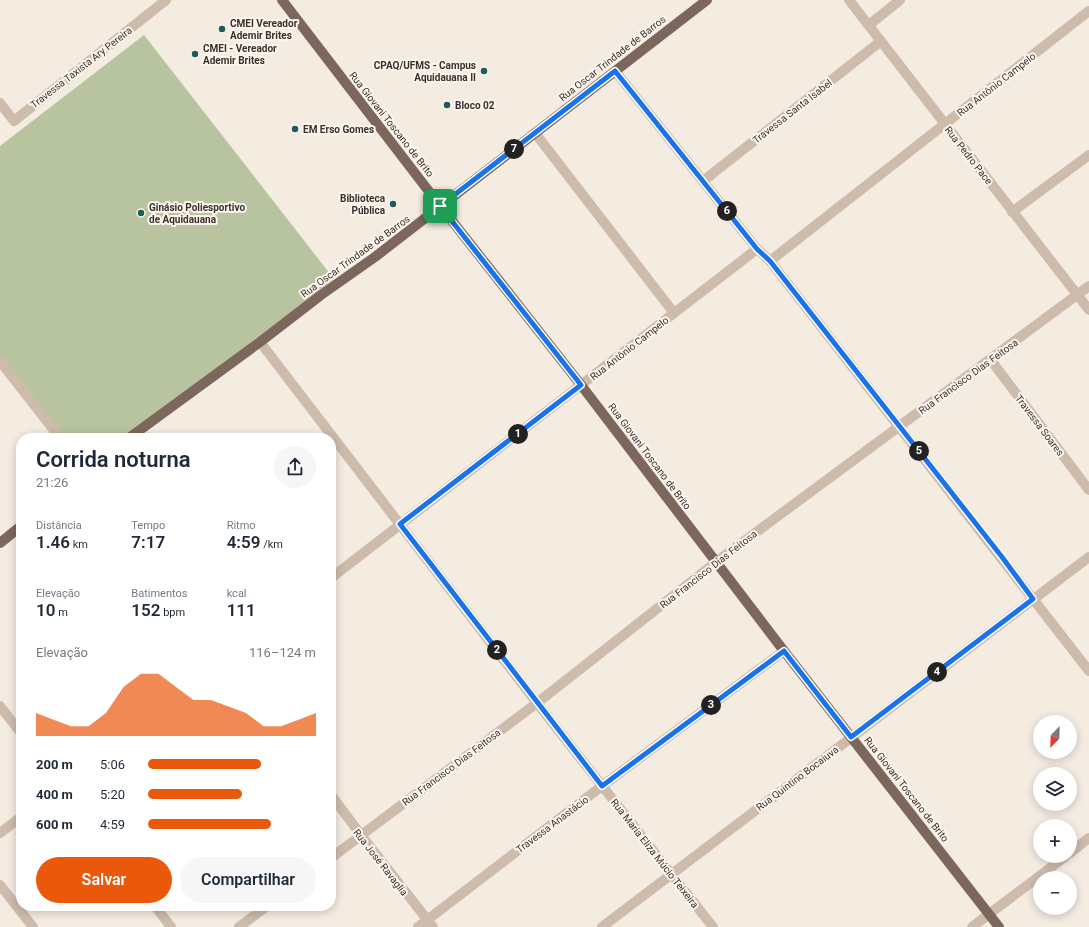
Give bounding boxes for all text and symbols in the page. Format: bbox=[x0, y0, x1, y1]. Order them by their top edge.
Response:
street label: Rua Oscar Trindade de Barros bbox=[557, 13, 668, 103]
place label: CMEI Vereador Ademir Brites bbox=[230, 18, 298, 41]
street label: Travessa Taxista Ary Pereira bbox=[29, 24, 134, 110]
marker: CMEI Vereador Ademir Brites bbox=[217, 24, 227, 34]
place label: CMEI - Vereador Ademir Brites bbox=[203, 43, 277, 66]
marker: CMEI - Vereador Ademir Brites bbox=[190, 49, 200, 59]
street label: Rua Antônio Campelo bbox=[955, 50, 1038, 118]
place label: CPAQ/UFMS - Campus Aquidauana II bbox=[374, 60, 476, 83]
marker: CPAQ/UFMS - Campus Aquidauana II bbox=[479, 66, 489, 76]
street label: Rua Giovani Toscano de Brito bbox=[347, 70, 436, 179]
street label: Travessa Santa Isabel bbox=[751, 77, 834, 146]
marker: Bloco 02 bbox=[442, 100, 452, 110]
place label: Bloco 02 bbox=[455, 100, 495, 111]
marker: EM Erso Gomes bbox=[290, 124, 300, 134]
place label: EM Erso Gomes bbox=[303, 124, 374, 135]
street label: Rua Pedro Pace bbox=[943, 124, 995, 186]
pin: 7 bbox=[504, 139, 524, 159]
text: 7 bbox=[511, 142, 517, 155]
pin bbox=[423, 189, 457, 223]
place label: Biblioteca Pública bbox=[340, 193, 386, 216]
icon: arrive bbox=[429, 195, 451, 217]
marker: Biblioteca Pública bbox=[388, 199, 398, 209]
pin: 6 bbox=[717, 201, 737, 221]
place label: Ginásio Poliesportivo de Aquidauana bbox=[149, 202, 245, 225]
text: 6 bbox=[724, 204, 730, 217]
marker: Ginásio Poliesportivo de Aquidauana bbox=[136, 208, 146, 218]
street label: Rua Oscar Trindade de Barros bbox=[299, 213, 412, 300]
street label: Rua Antônio Campelo bbox=[588, 314, 671, 382]
street label: Rua Francisco Dias Feitosa bbox=[916, 337, 1020, 416]
street label: Travessa Soares bbox=[1013, 393, 1066, 458]
street label: Rua Giovani Toscano de Brito bbox=[606, 401, 693, 512]
pin: 1 bbox=[508, 424, 528, 444]
text: 1 bbox=[515, 427, 521, 440]
pin: 5 bbox=[909, 441, 929, 461]
text: 5 bbox=[916, 444, 922, 457]
button: share bbox=[274, 446, 316, 488]
text: Corrida noturna bbox=[36, 447, 190, 472]
text: 21:26 bbox=[36, 475, 68, 490]
text: Distância bbox=[36, 519, 82, 532]
text: Tempo bbox=[131, 519, 165, 532]
text: Ritmo bbox=[227, 519, 256, 532]
street label: Rua Francisco Dias Feitosa bbox=[658, 528, 759, 611]
text: 1.46 bbox=[36, 532, 70, 552]
text: 7:17 bbox=[131, 532, 165, 552]
text: 4:59 bbox=[227, 532, 260, 552]
text: km bbox=[70, 538, 88, 551]
text: /km bbox=[260, 538, 283, 551]
text: Elevação bbox=[36, 587, 80, 600]
text: Batimentos bbox=[131, 587, 187, 600]
text: kcal bbox=[227, 587, 247, 600]
text: 10 bbox=[36, 600, 55, 620]
text: 152 bbox=[131, 600, 160, 620]
text: 111 bbox=[227, 600, 256, 620]
text: m bbox=[55, 606, 68, 619]
text: bpm bbox=[160, 606, 185, 619]
pin: 2 bbox=[487, 640, 507, 660]
text: 2 bbox=[494, 643, 500, 656]
text: Elevação bbox=[36, 645, 88, 660]
text: 116–124 m bbox=[249, 645, 316, 660]
pin: 4 bbox=[927, 662, 947, 682]
text: 4 bbox=[934, 665, 940, 678]
pin: 3 bbox=[701, 695, 721, 715]
text: 3 bbox=[708, 698, 714, 711]
north arrow bbox=[1033, 715, 1077, 759]
map controls bbox=[1033, 715, 1077, 915]
street label: Rua Francisco Dias Feitosa bbox=[400, 727, 503, 808]
street label: Rua Giovani Toscano de Brito bbox=[862, 735, 951, 844]
street label: Rua Quintino Bocaiuva bbox=[754, 744, 841, 813]
text: 200 m bbox=[36, 757, 73, 772]
text: 5:06 bbox=[100, 757, 125, 772]
button: layers bbox=[1033, 767, 1077, 811]
text: 400 m bbox=[36, 787, 73, 802]
text: 5:20 bbox=[100, 787, 125, 802]
street label: Travessa Anastácio bbox=[514, 794, 591, 855]
street label: Rua Maria Eliza Múcio Teixeira bbox=[609, 797, 701, 910]
text: 600 m bbox=[36, 817, 73, 832]
text: 4:59 bbox=[100, 817, 125, 832]
button: + bbox=[1033, 819, 1077, 863]
street label: Rua José Ravaglia bbox=[351, 827, 410, 898]
button: Salvar bbox=[36, 857, 172, 903]
button: Compartilhar bbox=[180, 857, 316, 903]
button: − bbox=[1033, 871, 1077, 915]

